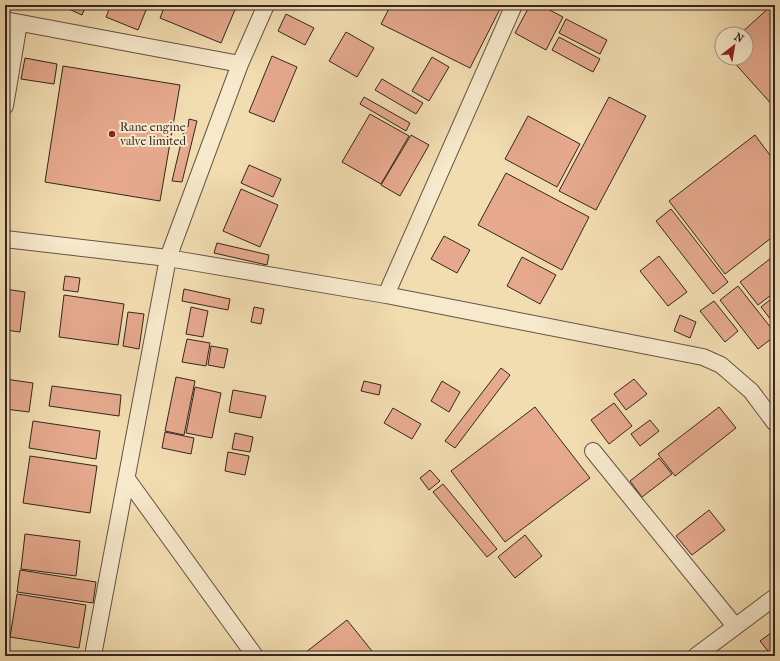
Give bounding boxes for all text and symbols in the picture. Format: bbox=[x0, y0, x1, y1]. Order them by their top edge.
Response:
north arrow bbox=[714, 26, 754, 66]
text: N bbox=[732, 30, 746, 46]
place label: Rane engine valve limited bbox=[120, 120, 186, 148]
marker: Rane engine valve limited bbox=[107, 129, 117, 139]

